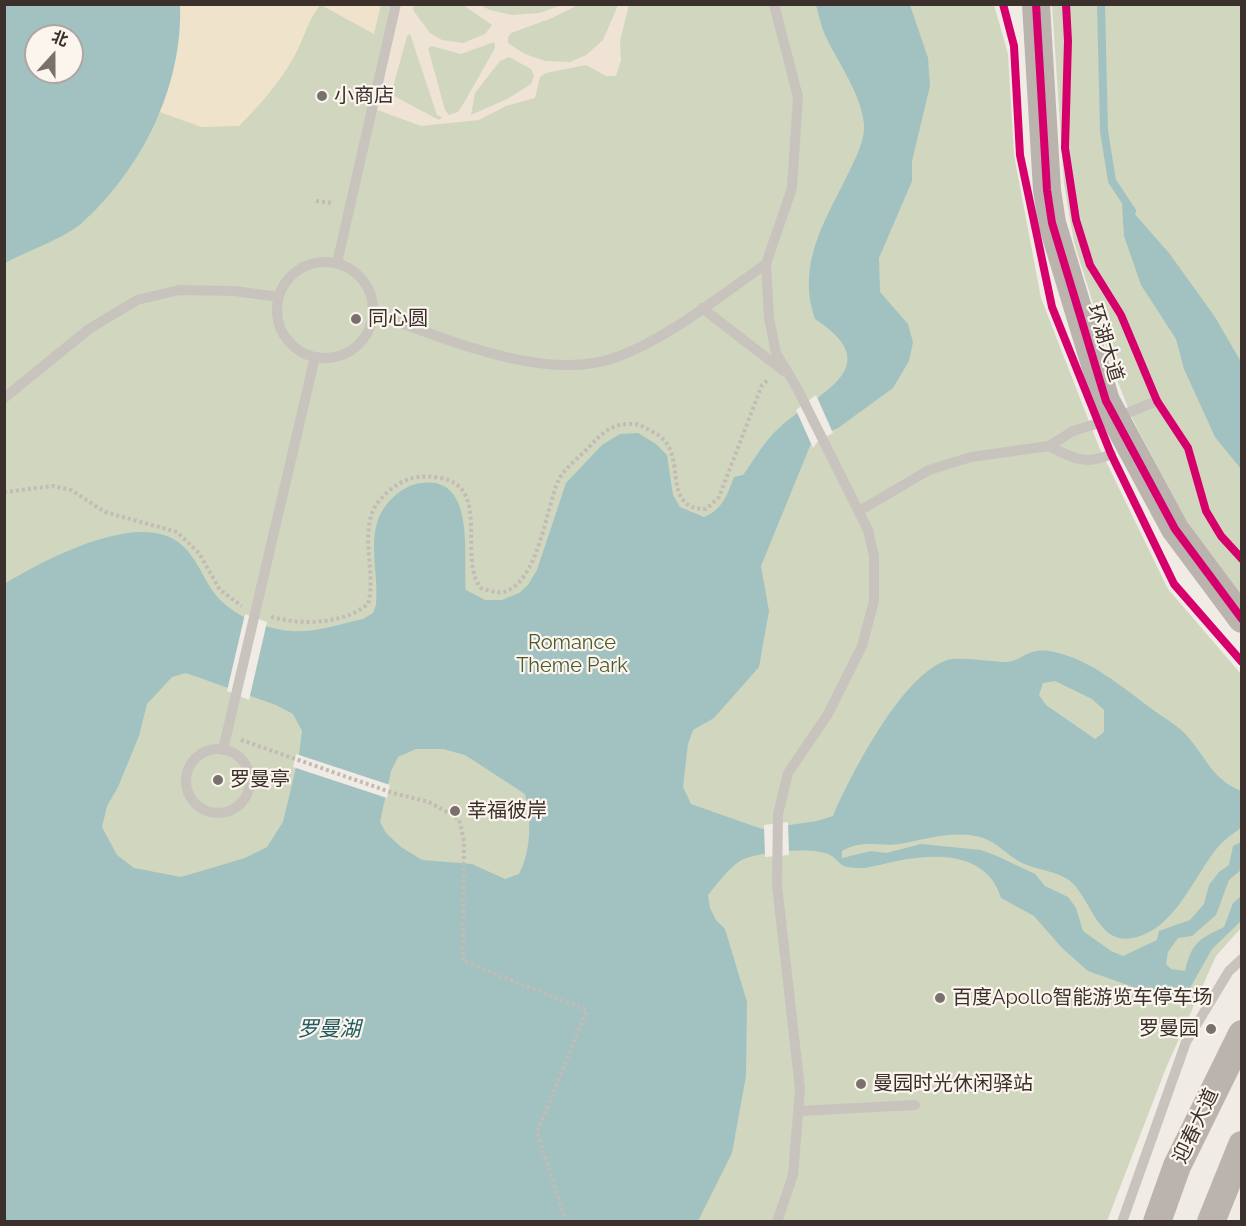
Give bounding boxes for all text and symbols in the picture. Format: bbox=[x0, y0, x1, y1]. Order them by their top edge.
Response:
north arrow bbox=[24, 24, 84, 84]
text: 北 bbox=[49, 27, 71, 50]
place label: 小商店 bbox=[334, 84, 394, 108]
marker: 小商店 bbox=[315, 89, 329, 103]
street label: 环湖大道 bbox=[1082, 301, 1128, 385]
place label: 同心圆 bbox=[368, 307, 428, 331]
marker: 同心圆 bbox=[349, 312, 363, 326]
park label: Romance Theme Park bbox=[516, 631, 628, 678]
place label: 罗曼亭 bbox=[230, 768, 290, 792]
marker: 罗曼亭 bbox=[211, 773, 225, 787]
place label: 幸福彼岸 bbox=[467, 799, 547, 823]
marker: 幸福彼岸 bbox=[448, 804, 462, 818]
place label: 百度Apollo智能游览车停车场 bbox=[952, 986, 1213, 1010]
marker: 百度Apollo智能游览车停车场 bbox=[933, 991, 947, 1005]
water label: 罗曼湖 bbox=[298, 1017, 360, 1043]
place label: 罗曼园 bbox=[1139, 1017, 1199, 1041]
marker: 罗曼园 bbox=[1204, 1022, 1218, 1036]
place label: 曼园时光休闲驿站 bbox=[873, 1072, 1033, 1096]
marker: 曼园时光休闲驿站 bbox=[854, 1077, 868, 1091]
street label: 迎春大道 bbox=[1168, 1085, 1224, 1167]

